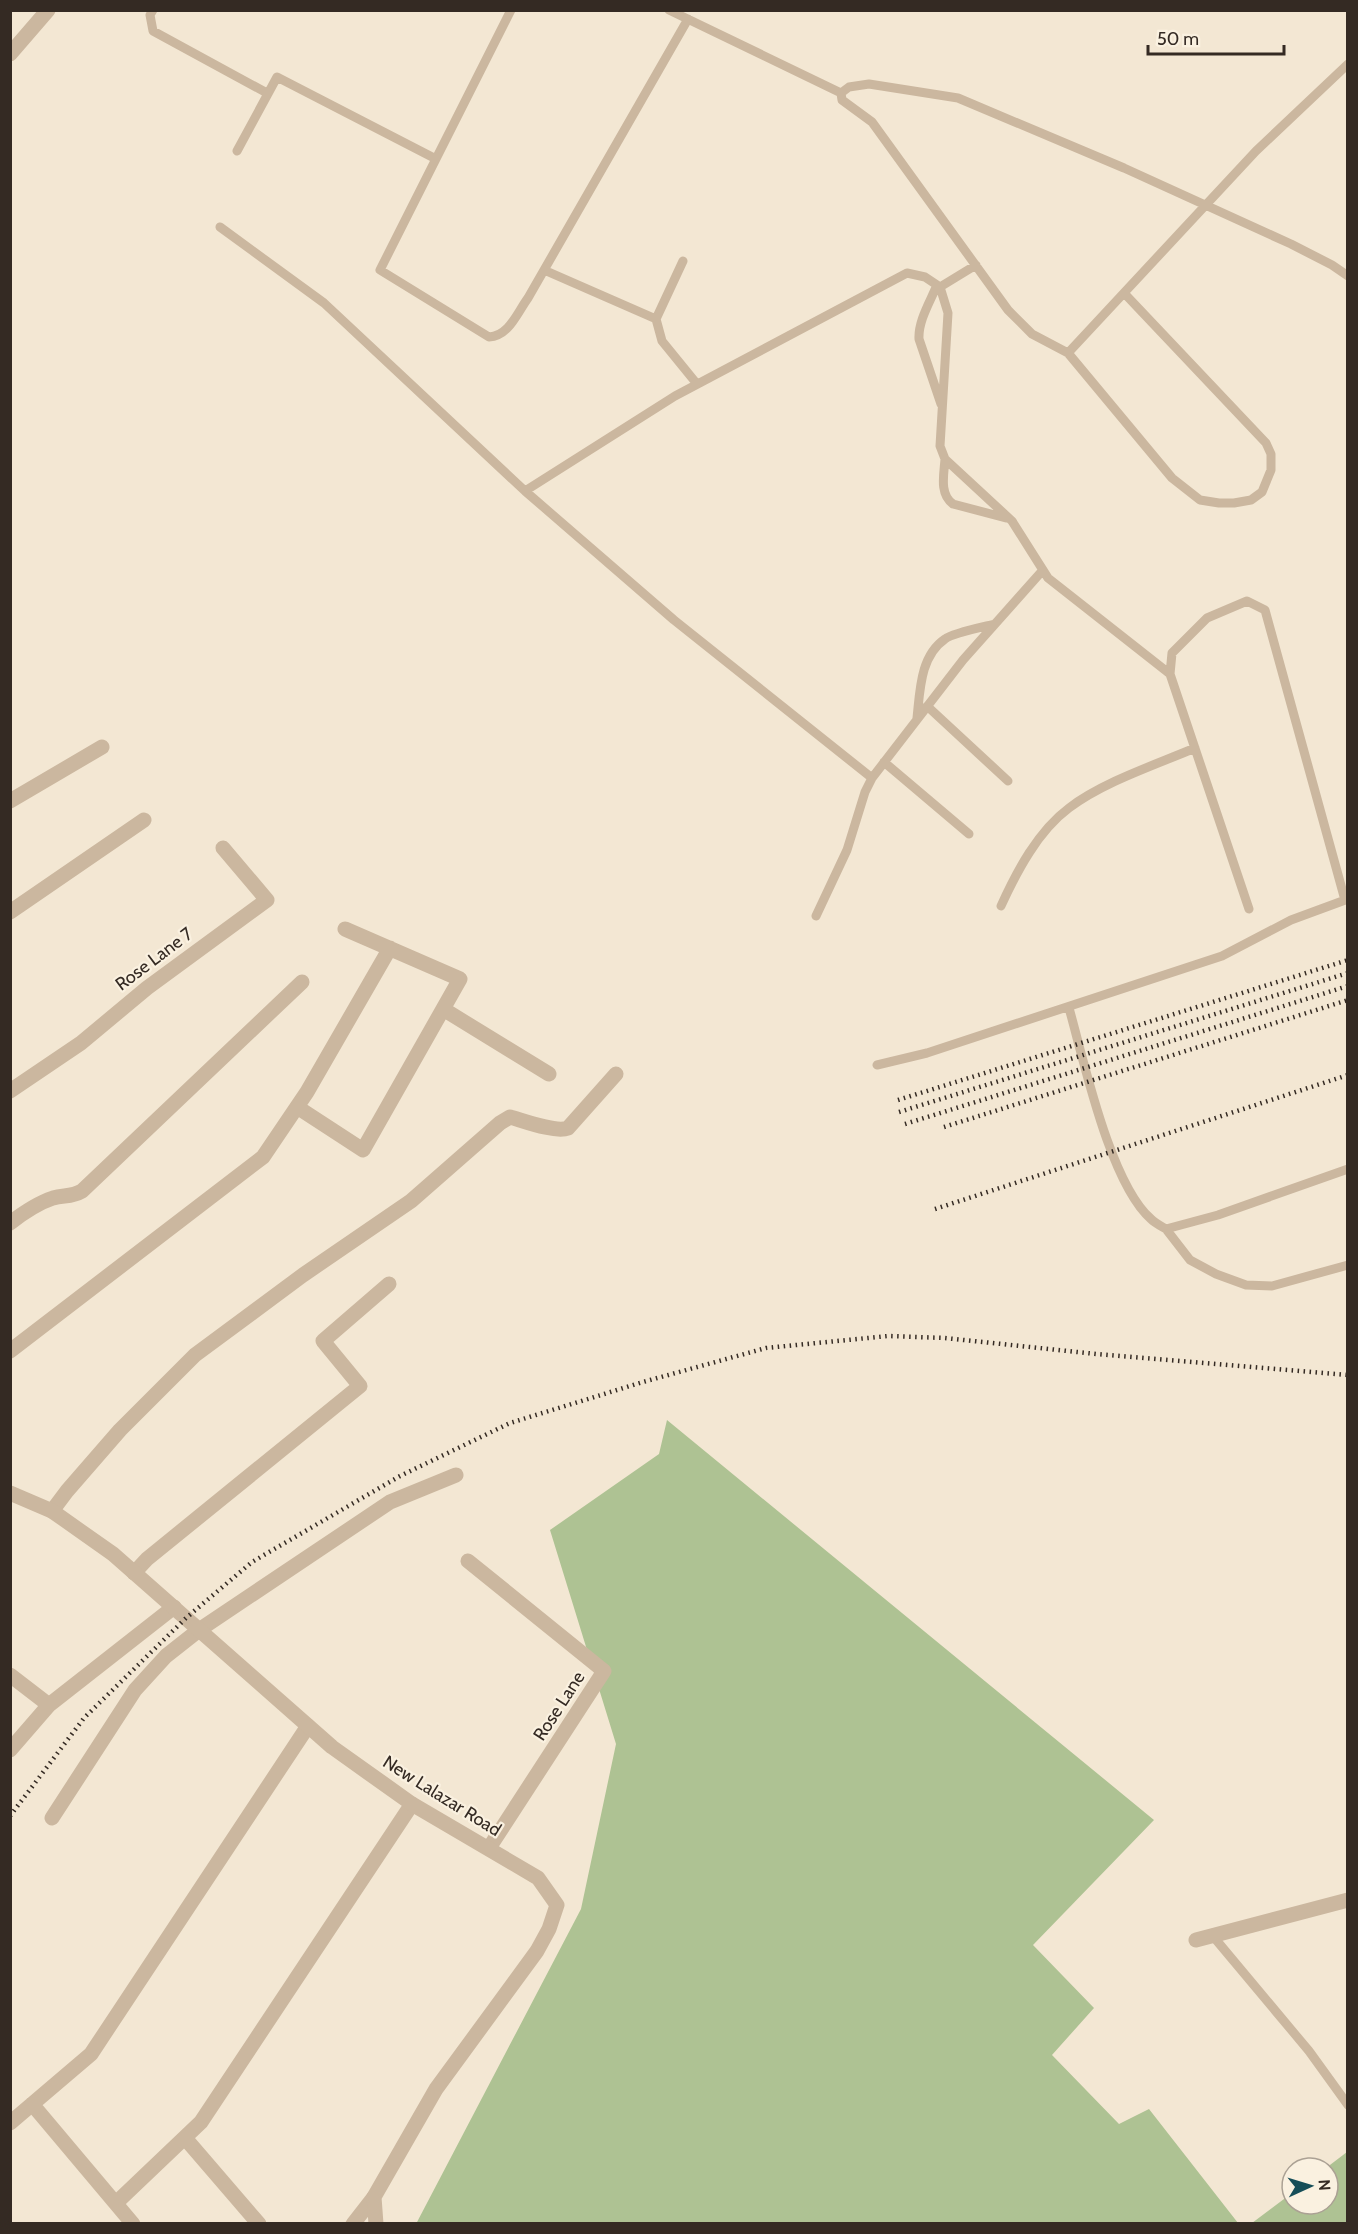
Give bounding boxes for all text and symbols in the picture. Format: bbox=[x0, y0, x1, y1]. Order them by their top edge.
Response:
scale bar bbox=[1148, 18, 1284, 56]
text: 50 m bbox=[1157, 28, 1199, 50]
street label: Rose Lane 7 bbox=[111, 923, 197, 995]
street label: Rose Lane bbox=[529, 1667, 589, 1745]
street label: New Lalazar Road bbox=[379, 1751, 505, 1841]
north arrow bbox=[1280, 2156, 1340, 2216]
text: N bbox=[1315, 2179, 1334, 2191]

